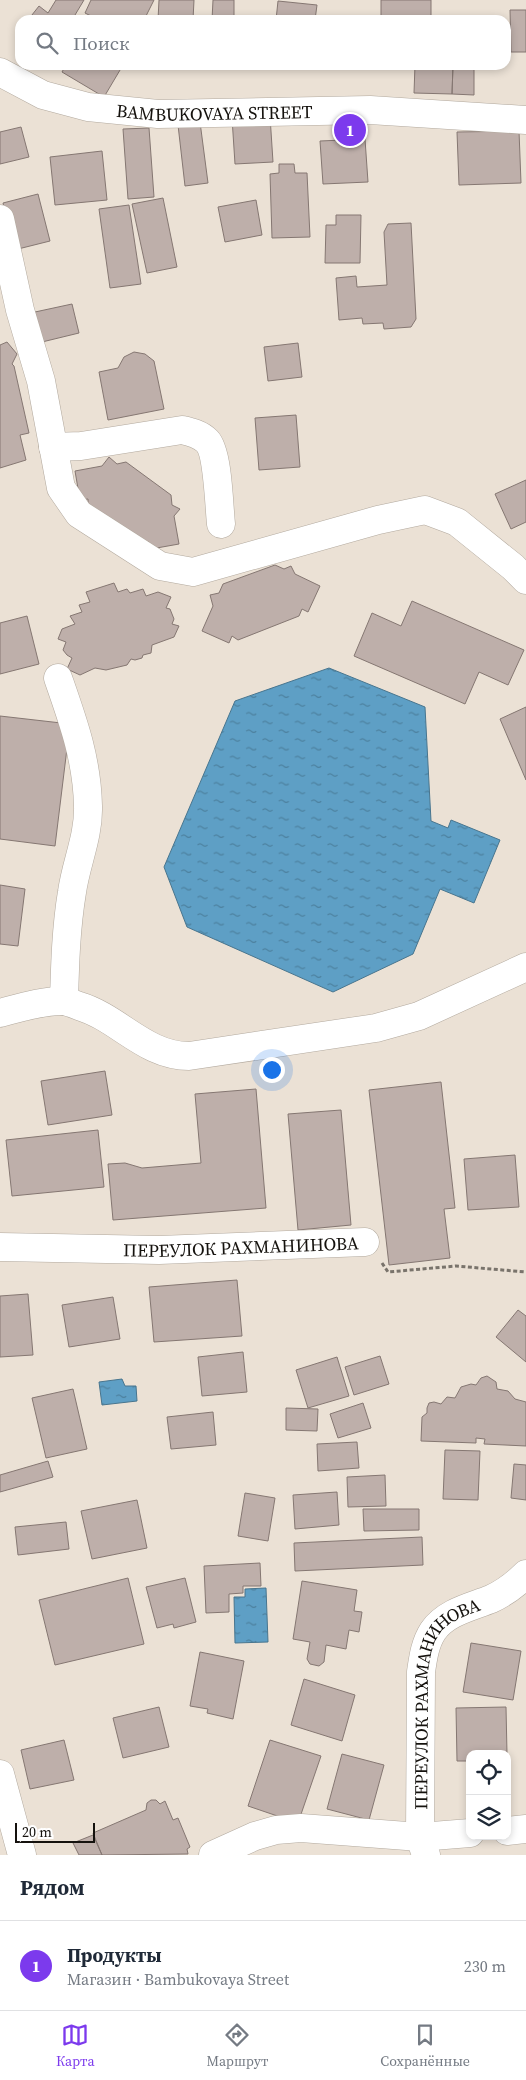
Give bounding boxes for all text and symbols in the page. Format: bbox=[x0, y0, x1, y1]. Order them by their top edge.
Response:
search box bbox=[15, 15, 511, 70]
icon: search bbox=[33, 29, 61, 57]
text: Поиск bbox=[73, 30, 130, 56]
street label: BAMBUKOVAYA STREET bbox=[115, 97, 313, 127]
pin: 1 bbox=[334, 111, 366, 149]
your location bbox=[259, 1057, 285, 1083]
street label: ПЕРЕУЛОК РАХМАНИНОВА bbox=[123, 1230, 359, 1263]
street label: ПЕРЕУЛОК РАХМАНИНОВА bbox=[408, 1592, 483, 1810]
map controls bbox=[466, 1750, 511, 1840]
button: locate bbox=[466, 1750, 511, 1795]
button: layers bbox=[466, 1795, 511, 1840]
scale bar bbox=[15, 1820, 95, 1843]
text: 20 m bbox=[22, 1822, 52, 1842]
text: Рядом bbox=[20, 1873, 85, 1902]
text: Продукты bbox=[67, 1942, 162, 1968]
text: 1 bbox=[32, 1955, 40, 1977]
text: 230 m bbox=[464, 1955, 506, 1977]
text: Магазин · Bambukovaya Street bbox=[67, 1968, 289, 1990]
tab: Карта bbox=[56, 2021, 95, 2071]
tab: Маршрут bbox=[207, 2021, 268, 2071]
tab: Сохранённые bbox=[380, 2021, 470, 2071]

